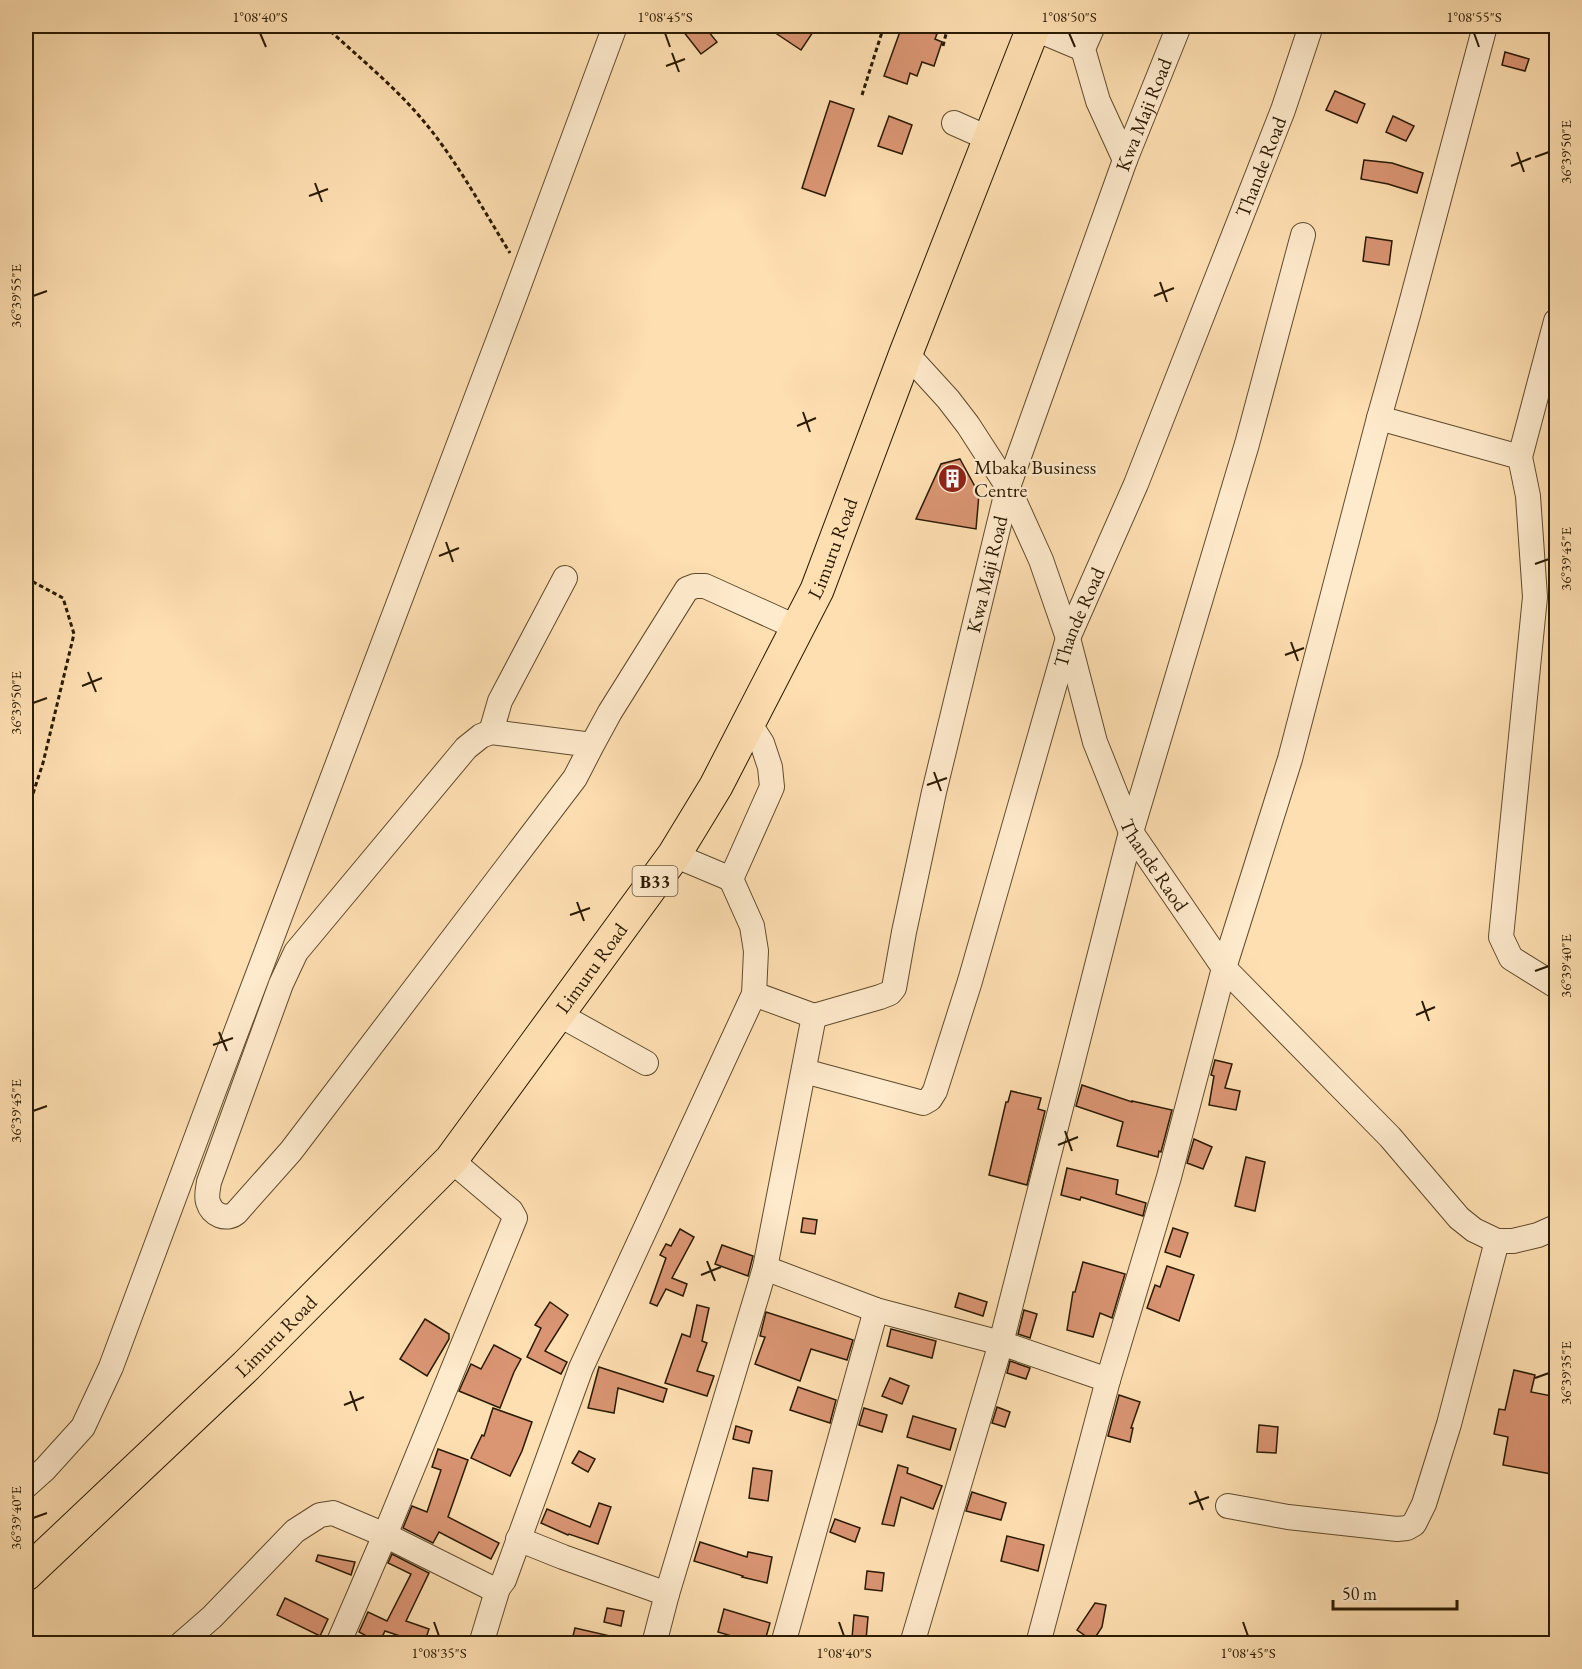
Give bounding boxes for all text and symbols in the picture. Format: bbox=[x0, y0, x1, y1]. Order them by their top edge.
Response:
text: 1°08'40"S bbox=[232, 7, 288, 26]
text: 1°08'45"S bbox=[637, 7, 693, 26]
text: 1°08'50"S bbox=[1041, 7, 1097, 26]
text: 1°08'55"S bbox=[1446, 7, 1502, 26]
street label: Kwa Maji Road bbox=[1109, 53, 1178, 175]
street label: Thande Road bbox=[1229, 112, 1292, 221]
text: 36°39'50"E bbox=[1556, 119, 1575, 184]
text: 36°39'55"E bbox=[6, 263, 25, 328]
place label: Mbaka Business Centre bbox=[974, 454, 1096, 503]
building icon: Mbaka Business Centre bbox=[937, 463, 969, 495]
street label: Limuru Road bbox=[802, 493, 864, 603]
street label: Kwa Maji Road bbox=[960, 512, 1014, 635]
text: 36°39'45"E bbox=[1556, 526, 1575, 591]
street label: Thande Road bbox=[1047, 562, 1111, 670]
text: 36°39'50"E bbox=[6, 670, 25, 735]
street label: Thande Raod bbox=[1114, 815, 1195, 917]
road number: B33 bbox=[632, 866, 678, 896]
street label: Limuru Road bbox=[550, 917, 633, 1019]
text: 36°39'40"E bbox=[1556, 933, 1575, 998]
text: 36°39'45"E bbox=[6, 1078, 25, 1143]
street label: Limuru Road bbox=[229, 1289, 323, 1383]
text: 36°39'35"E bbox=[1556, 1340, 1575, 1405]
text: 36°39'40"E bbox=[6, 1485, 25, 1550]
scale bar bbox=[1333, 1573, 1458, 1611]
text: 50 m bbox=[1342, 1582, 1377, 1605]
text: 1°08'35"S bbox=[411, 1643, 467, 1662]
text: 1°08'40"S bbox=[816, 1643, 872, 1662]
text: 1°08'45"S bbox=[1220, 1643, 1276, 1662]

